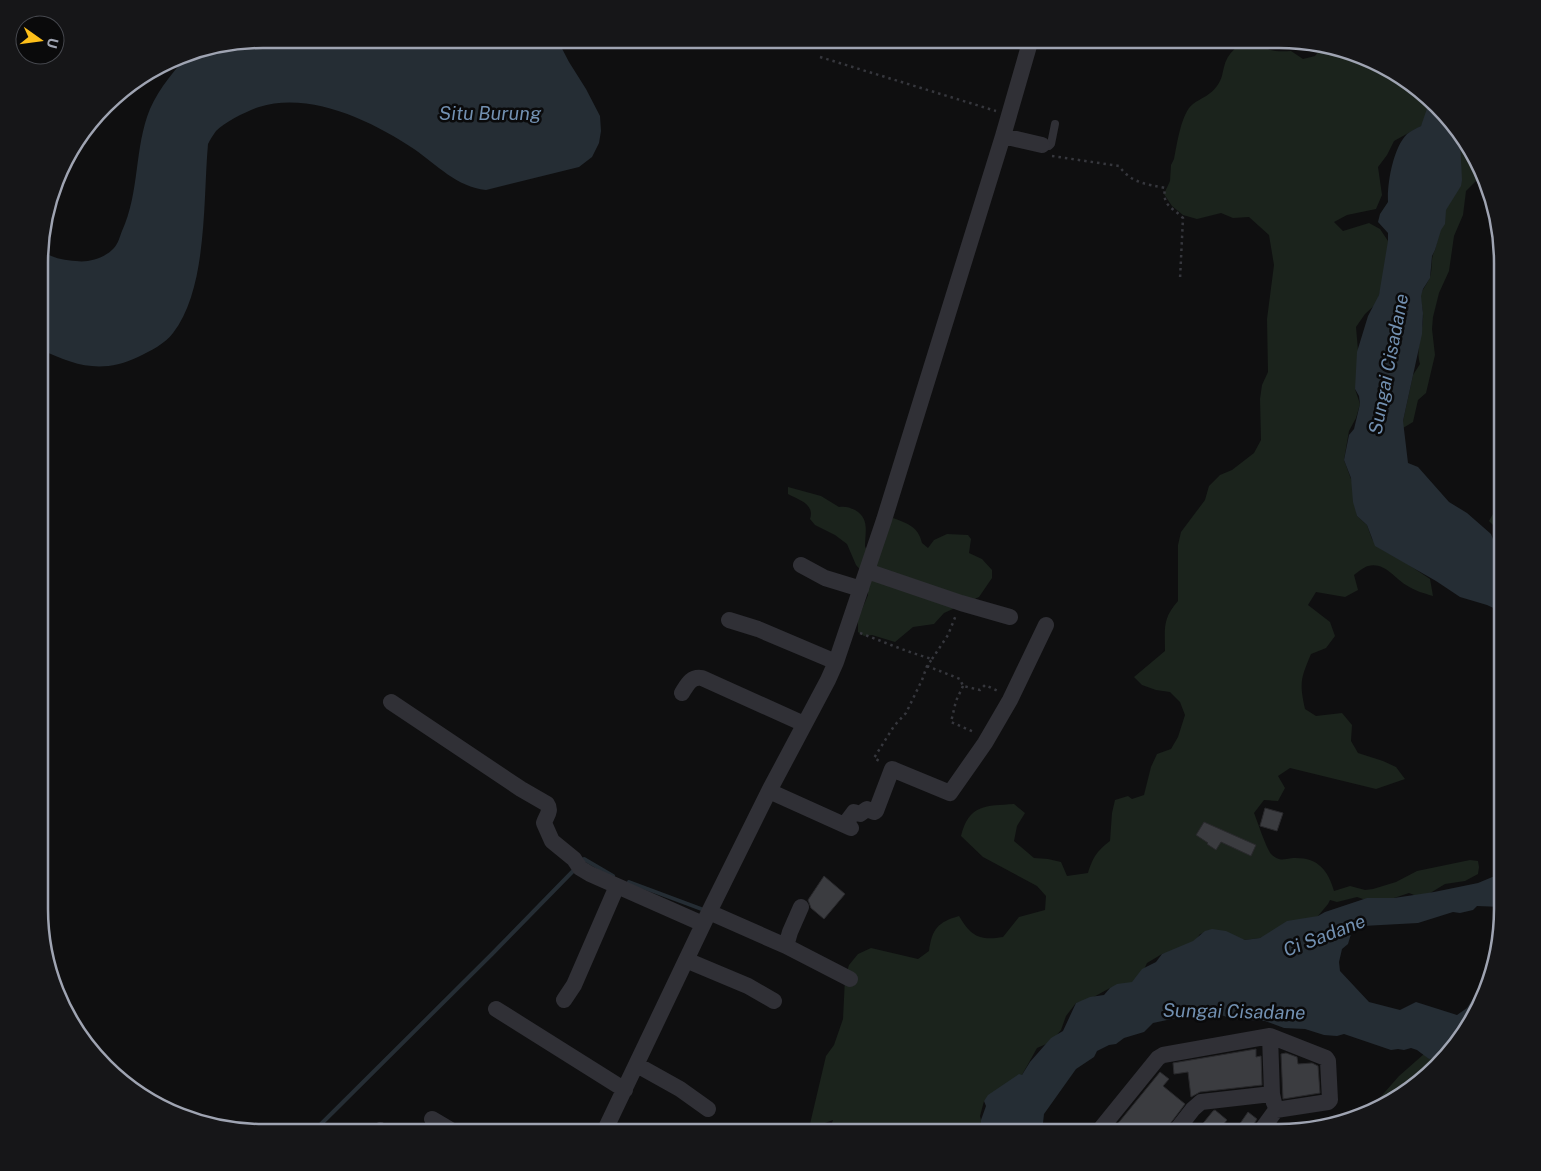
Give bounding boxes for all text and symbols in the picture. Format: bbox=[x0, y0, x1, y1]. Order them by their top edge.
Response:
north arrow bbox=[15, 15, 65, 65]
text: U bbox=[44, 36, 62, 50]
water label: Situ Burung bbox=[439, 102, 542, 124]
water label: Sungai Cisadane bbox=[1364, 292, 1412, 436]
water label: Ci Sadane bbox=[1280, 909, 1368, 961]
water label: Sungai Cisadane bbox=[1162, 999, 1306, 1023]

